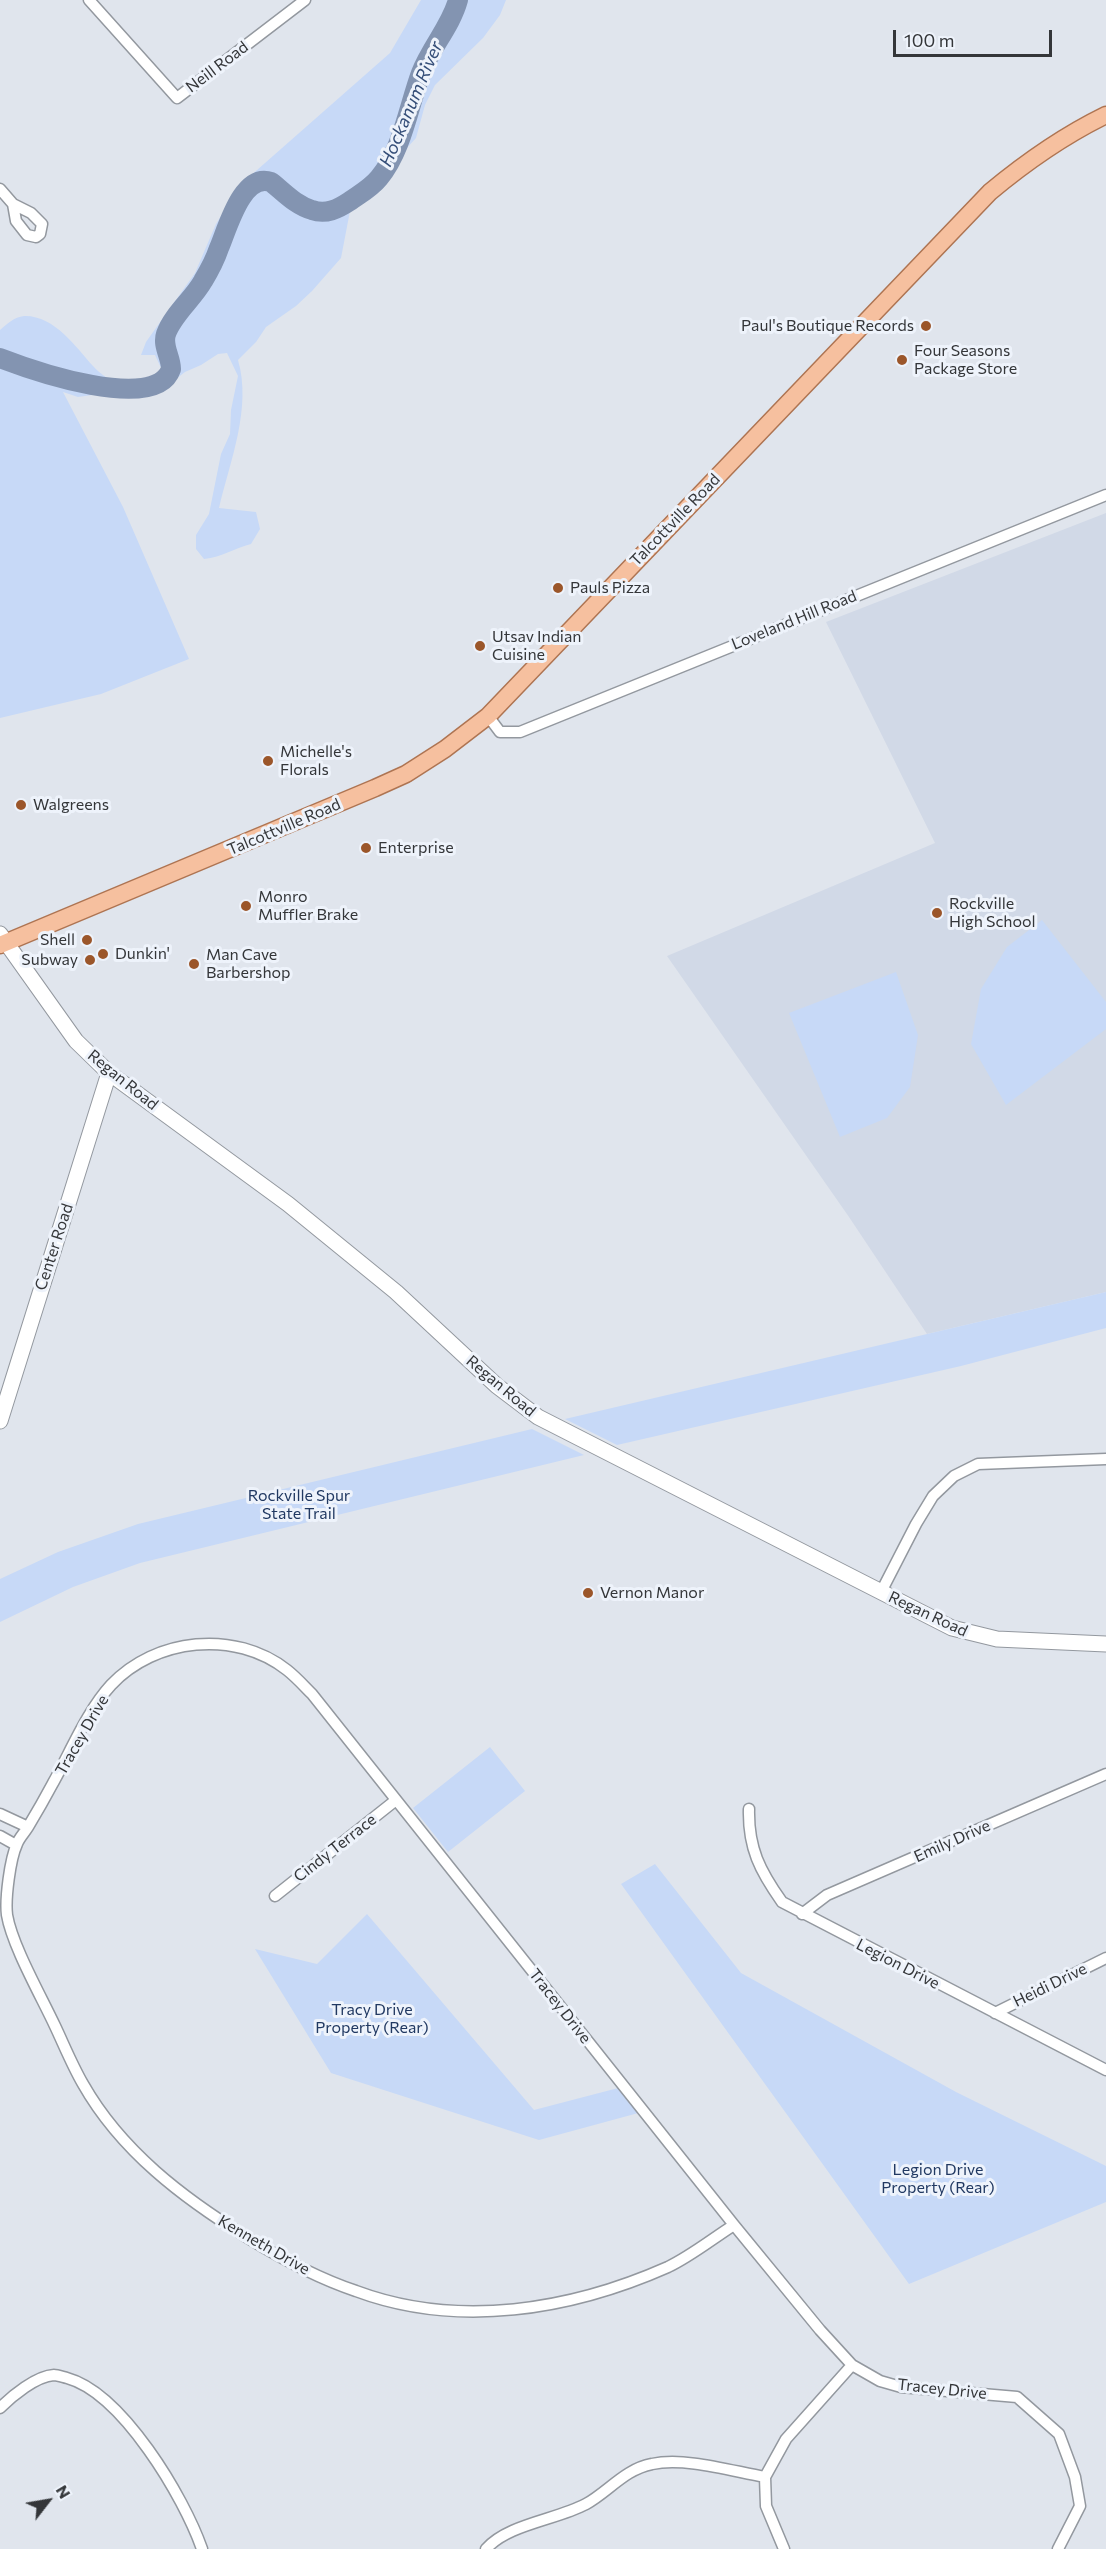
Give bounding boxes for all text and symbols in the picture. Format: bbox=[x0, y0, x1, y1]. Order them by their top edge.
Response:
scale bar bbox=[896, 18, 1055, 56]
text: 100 m bbox=[904, 29, 954, 51]
street label: Neill Road bbox=[182, 37, 252, 97]
water label: Hockanum River bbox=[375, 38, 447, 170]
place label: Paul's Boutique Records bbox=[741, 316, 914, 336]
marker: Paul's Boutique Records bbox=[919, 319, 933, 333]
place label: Four Seasons Package Store bbox=[914, 341, 1017, 379]
marker: Four Seasons Package Store bbox=[895, 353, 909, 367]
street label: Talcottville Road bbox=[626, 470, 724, 570]
place label: Pauls Pizza bbox=[570, 578, 650, 598]
marker: Pauls Pizza bbox=[551, 581, 565, 595]
street label: Loveland Hill Road bbox=[729, 586, 859, 654]
place label: Utsav Indian Cuisine bbox=[492, 627, 582, 665]
marker: Utsav Indian Cuisine bbox=[473, 639, 487, 653]
place label: Michelle's Florals bbox=[280, 742, 352, 780]
marker: Michelle's Florals bbox=[261, 754, 275, 768]
place label: Walgreens bbox=[33, 795, 109, 815]
street label: Talcottville Road bbox=[225, 795, 343, 859]
marker: Walgreens bbox=[14, 798, 28, 812]
place label: Enterprise bbox=[378, 838, 454, 858]
marker: Enterprise bbox=[359, 841, 373, 855]
place label: Monro Muffler Brake bbox=[258, 887, 358, 925]
place label: Rockville High School bbox=[949, 894, 1036, 932]
marker: Monro Muffler Brake bbox=[239, 899, 253, 913]
marker: Rockville High School bbox=[930, 906, 944, 920]
place label: Shell bbox=[40, 930, 75, 950]
marker: Shell bbox=[80, 933, 94, 947]
place label: Dunkin' bbox=[115, 944, 170, 964]
place label: Man Cave Barbershop bbox=[206, 945, 291, 983]
marker: Dunkin' bbox=[96, 947, 110, 961]
place label: Subway bbox=[21, 950, 78, 970]
marker: Subway bbox=[83, 953, 97, 967]
marker: Man Cave Barbershop bbox=[187, 957, 201, 971]
street label: Regan Road bbox=[84, 1046, 162, 1114]
street label: Center Road bbox=[31, 1201, 77, 1293]
street label: Regan Road bbox=[462, 1351, 540, 1421]
park label: Rockville Spur State Trail bbox=[248, 1486, 350, 1524]
place label: Vernon Manor bbox=[600, 1583, 704, 1603]
marker: Vernon Manor bbox=[581, 1586, 595, 1600]
street label: Regan Road bbox=[885, 1587, 971, 1641]
street label: Tracey Drive bbox=[51, 1691, 113, 1779]
street label: Cindy Terrace bbox=[290, 1810, 380, 1886]
street label: Emily Drive bbox=[911, 1816, 993, 1866]
street label: Legion Drive bbox=[853, 1935, 943, 1993]
street label: Heidi Drive bbox=[1010, 1959, 1090, 2011]
street label: Tracey Drive bbox=[525, 1965, 595, 2047]
park label: Tracy Drive Property (Rear) bbox=[315, 2000, 429, 2038]
park label: Legion Drive Property (Rear) bbox=[881, 2160, 995, 2198]
street label: Kenneth Drive bbox=[215, 2211, 313, 2279]
street label: Tracey Drive bbox=[896, 2375, 988, 2403]
north arrow bbox=[18, 2471, 78, 2531]
text: N bbox=[53, 2481, 75, 2502]

